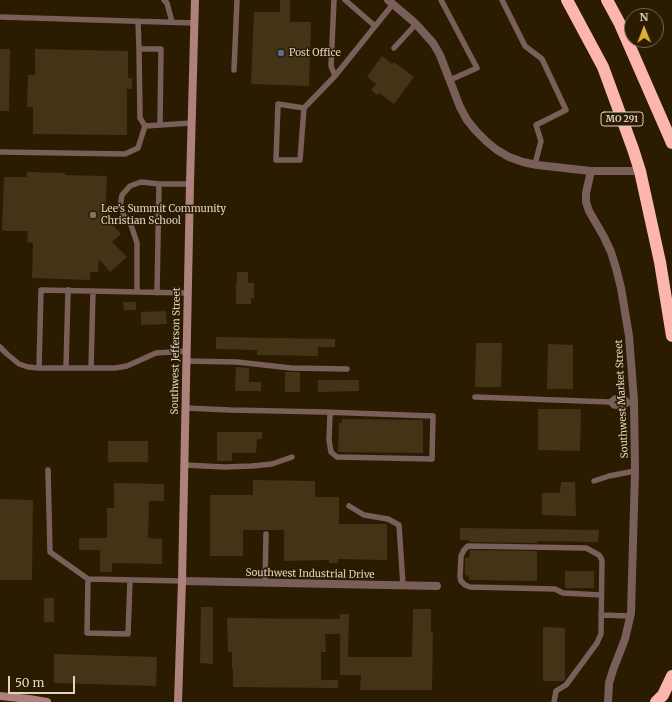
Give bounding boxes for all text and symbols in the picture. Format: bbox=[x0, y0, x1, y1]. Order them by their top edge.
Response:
north arrow bbox=[624, 8, 664, 48]
text: N bbox=[639, 10, 648, 24]
place label: Post Office bbox=[289, 47, 341, 59]
marker: Post Office bbox=[276, 48, 286, 58]
road number: MO 291 bbox=[601, 112, 643, 126]
place label: Lee's Summit Community Christian School bbox=[101, 203, 226, 226]
marker: Lee's Summit Community Christian School bbox=[88, 210, 98, 220]
street label: Southwest Jefferson Street bbox=[169, 287, 183, 415]
street label: Southwest Market Street bbox=[613, 339, 631, 459]
street label: Southwest Industrial Drive bbox=[245, 567, 375, 581]
scale bar bbox=[10, 668, 77, 694]
text: 50 m bbox=[15, 675, 44, 690]

